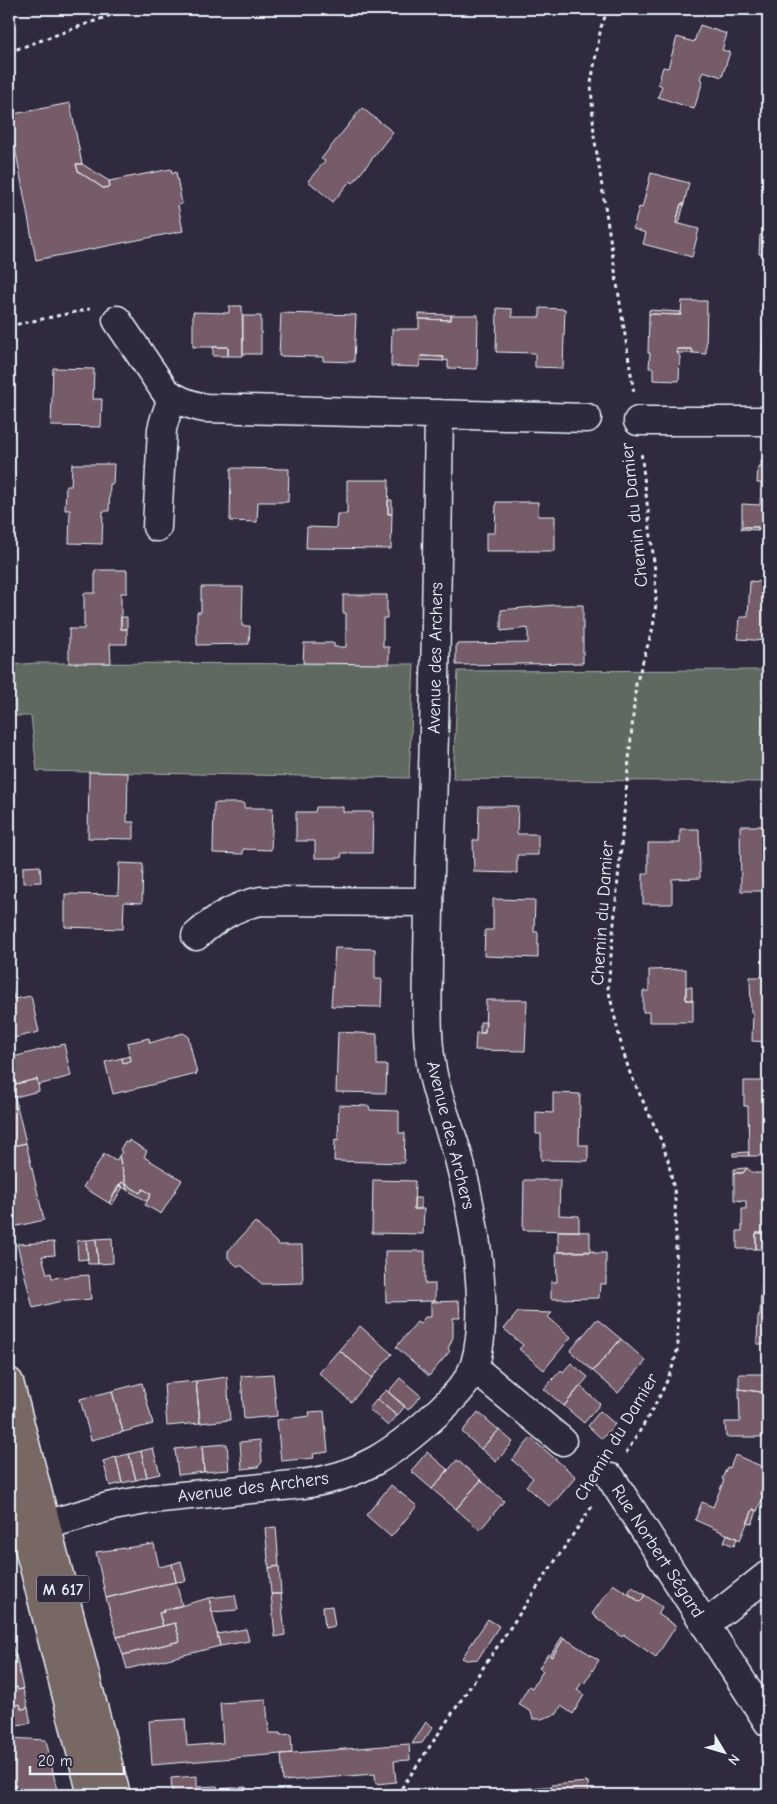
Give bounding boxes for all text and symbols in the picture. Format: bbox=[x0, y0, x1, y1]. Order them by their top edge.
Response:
street label: Chemin du Damier bbox=[616, 441, 653, 588]
street label: Avenue des Archers bbox=[424, 582, 447, 734]
street label: Chemin du Damier bbox=[587, 839, 618, 986]
street label: Avenue des Archers bbox=[422, 1059, 479, 1211]
street label: Chemin du Damier bbox=[570, 1369, 663, 1505]
street label: Avenue des Archers bbox=[176, 1468, 330, 1507]
street label: Rue Norbert Ségard bbox=[607, 1481, 708, 1622]
road number: M 617 bbox=[37, 1576, 89, 1602]
north arrow bbox=[700, 1726, 750, 1776]
scale bar bbox=[30, 1744, 124, 1776]
text: N bbox=[724, 1751, 743, 1769]
text: 20 m bbox=[38, 1752, 72, 1770]

